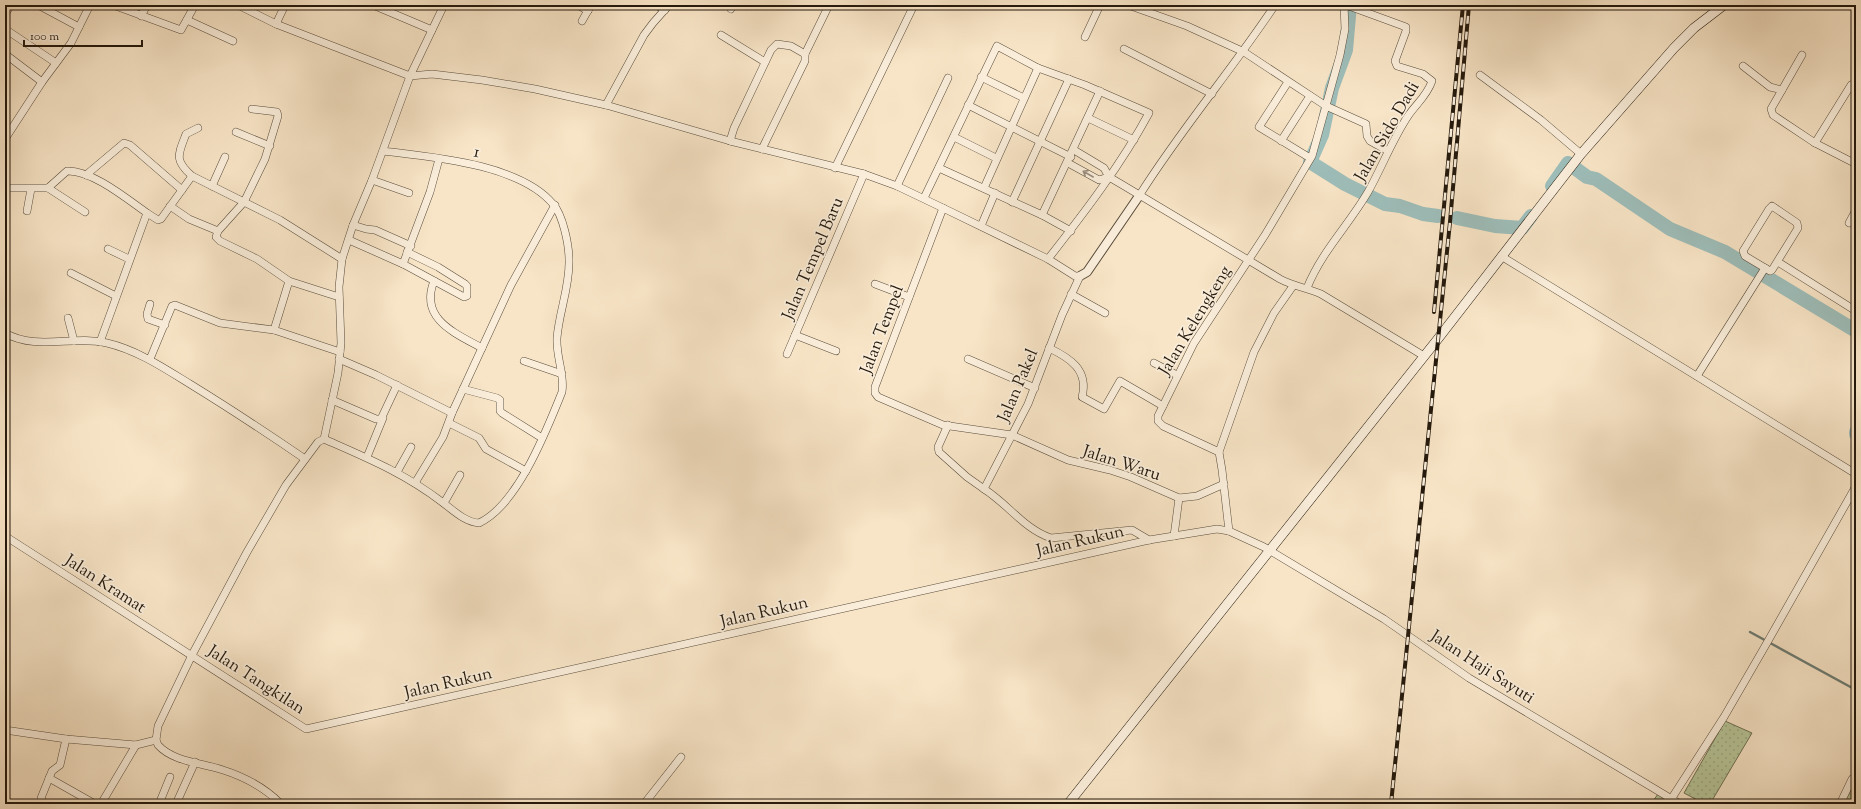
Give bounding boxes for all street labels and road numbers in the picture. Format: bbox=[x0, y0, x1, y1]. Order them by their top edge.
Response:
street label: Jalan Sido Dadi bbox=[1349, 77, 1426, 187]
street label: 1 bbox=[471, 141, 482, 165]
street label: Jalan Tempel Baru bbox=[777, 193, 851, 325]
street label: Jalan Kelengkeng bbox=[1153, 262, 1238, 381]
street label: Jalan Tempel bbox=[855, 282, 911, 379]
street label: Jalan Pakel bbox=[992, 345, 1045, 427]
street label: Jalan Waru bbox=[1078, 440, 1164, 488]
street label: Jalan Rukun bbox=[1033, 520, 1127, 564]
street label: Jalan Kramat bbox=[59, 549, 150, 620]
street label: Jalan Rukun bbox=[717, 591, 811, 635]
street label: Jalan Haji Sayuti bbox=[1424, 624, 1539, 710]
street label: Jalan Tangkilan bbox=[201, 640, 309, 721]
street label: Jalan Rukun bbox=[401, 662, 495, 706]

